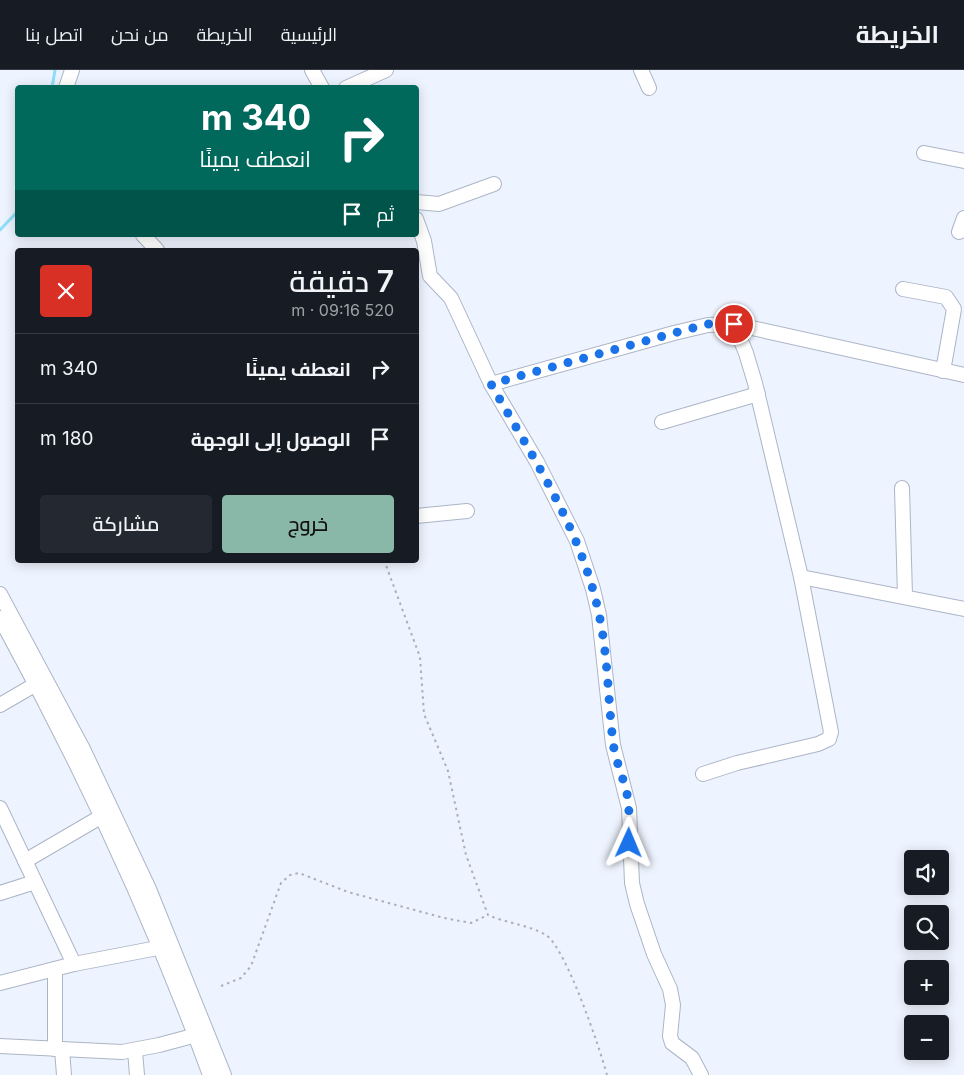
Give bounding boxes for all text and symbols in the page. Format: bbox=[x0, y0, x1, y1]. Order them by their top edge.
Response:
text: الخريطة bbox=[856, 20, 939, 49]
text: اتصل بنا bbox=[25, 24, 83, 45]
text: من نحن bbox=[111, 24, 169, 45]
text: الخريطة bbox=[197, 24, 253, 45]
text: الرئيسية bbox=[281, 24, 337, 45]
text: 340 m bbox=[201, 96, 311, 138]
icon: right bbox=[329, 105, 394, 170]
text: انعطف يمينًا bbox=[199, 146, 311, 172]
icon: arrive bbox=[338, 200, 366, 228]
text: ثم bbox=[376, 203, 394, 226]
text: 7 دقيقة bbox=[289, 263, 394, 299]
button: close bbox=[40, 265, 92, 317]
text: 520 m · 09:16 bbox=[291, 300, 394, 320]
pin bbox=[713, 303, 755, 345]
icon: arrive bbox=[720, 310, 748, 338]
icon: right bbox=[366, 355, 394, 383]
text: 340 m bbox=[40, 357, 98, 380]
text: انعطف يمينًا bbox=[245, 358, 351, 381]
icon: arrive bbox=[366, 425, 394, 453]
text: 180 m bbox=[40, 427, 93, 450]
text: الوصول إلى الوجهة bbox=[191, 428, 351, 451]
button: مشاركة bbox=[40, 495, 212, 553]
button: خروج bbox=[222, 495, 394, 553]
position arrow bbox=[602, 816, 654, 868]
map controls bbox=[904, 850, 949, 1060]
button: sound bbox=[904, 850, 949, 895]
button: search bbox=[904, 905, 949, 950]
button: + bbox=[904, 960, 949, 1005]
button: − bbox=[904, 1015, 949, 1060]

